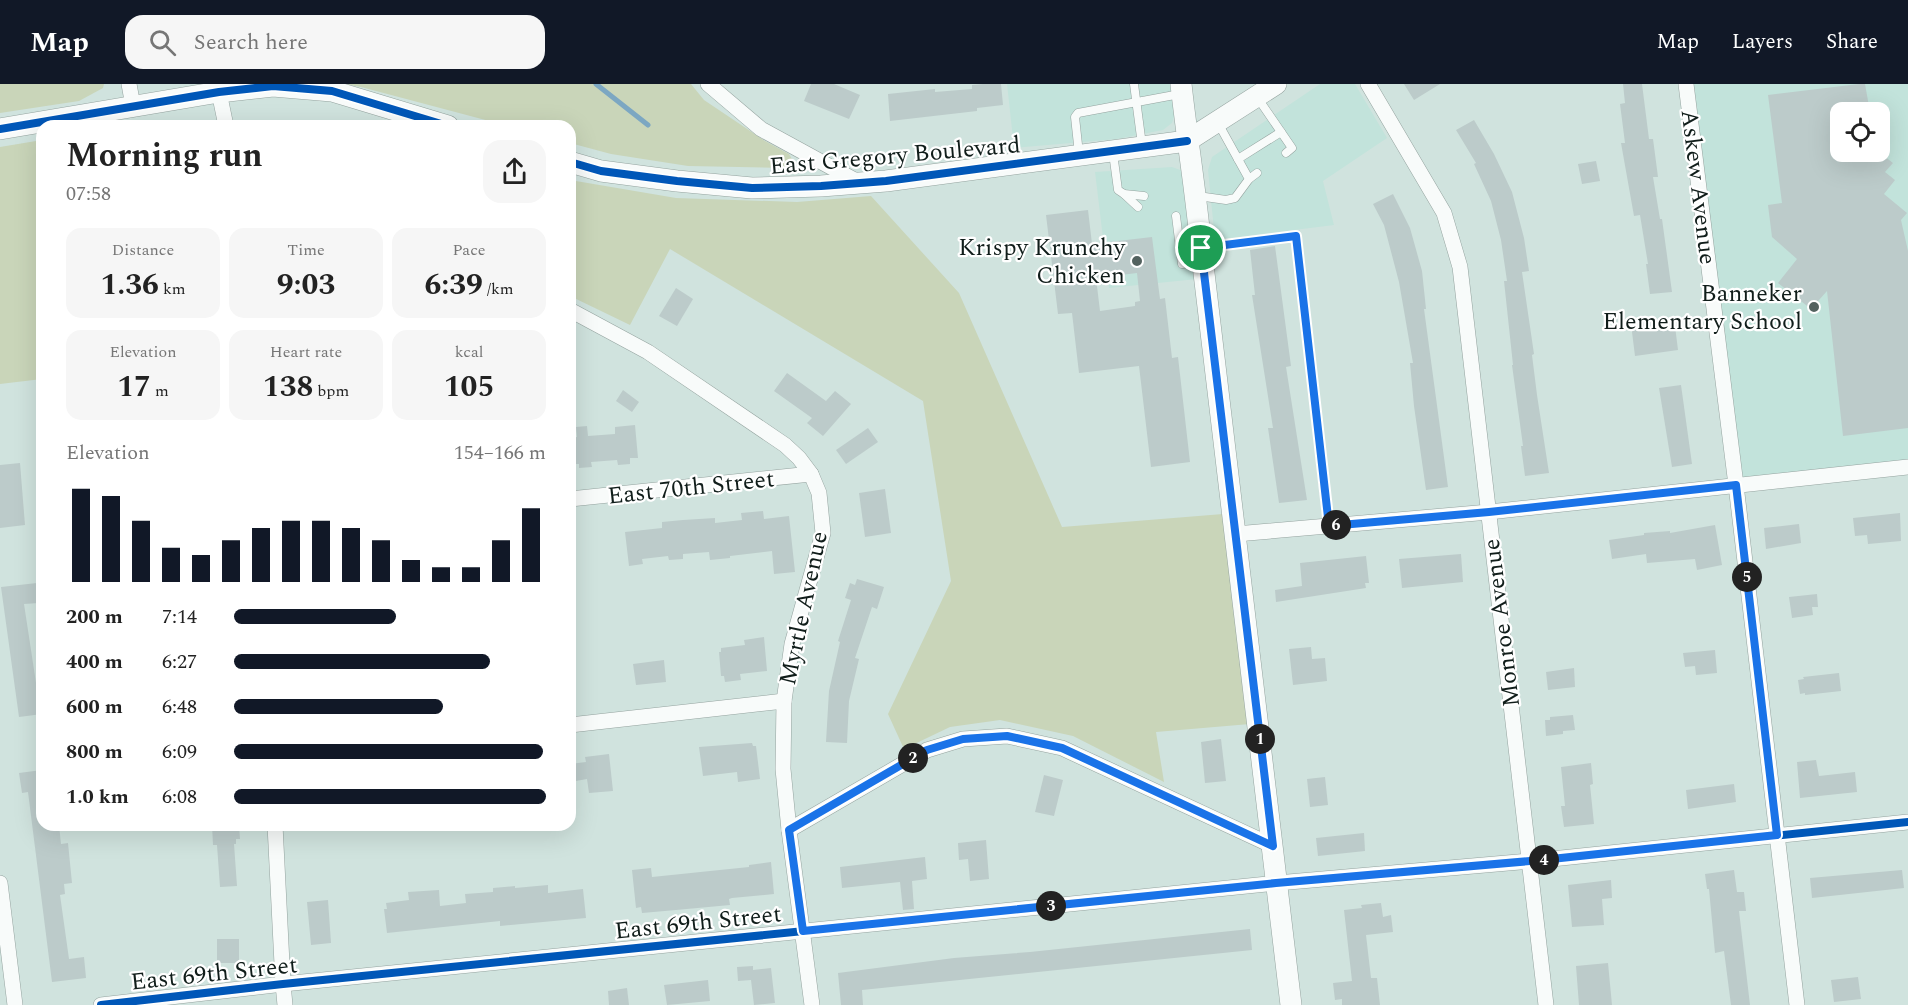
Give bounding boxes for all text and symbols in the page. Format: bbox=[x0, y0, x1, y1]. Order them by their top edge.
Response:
search box bbox=[125, 15, 545, 69]
text: Map bbox=[30, 21, 89, 64]
icon: search bbox=[146, 26, 179, 59]
text: Search here bbox=[194, 26, 308, 59]
text: Map bbox=[1657, 26, 1699, 58]
text: Layers bbox=[1732, 26, 1793, 58]
text: Share bbox=[1826, 26, 1878, 58]
map controls bbox=[1830, 102, 1890, 162]
button: locate bbox=[1830, 102, 1890, 162]
street label: Askew Avenue bbox=[1671, 108, 1725, 267]
street label: East Gregory Boulevard bbox=[768, 127, 1022, 185]
text: Morning run bbox=[66, 131, 263, 181]
button: share bbox=[483, 140, 546, 203]
text: 07:58 bbox=[66, 179, 111, 209]
pin bbox=[1175, 222, 1226, 273]
place label: Krispy Krunchy Chicken bbox=[958, 230, 1126, 294]
icon: arrive bbox=[1184, 231, 1217, 264]
text: Distance bbox=[112, 238, 174, 262]
text: Time bbox=[287, 238, 325, 262]
text: Pace bbox=[452, 238, 486, 262]
marker: Krispy Krunchy Chicken bbox=[1130, 254, 1144, 268]
text: 1.36 bbox=[100, 262, 159, 308]
text: 9:03 bbox=[277, 262, 335, 308]
text: 6:39 bbox=[424, 262, 483, 308]
place label: Banneker Elementary School bbox=[1602, 276, 1802, 340]
text: km bbox=[159, 277, 186, 301]
text: /km bbox=[483, 277, 514, 301]
marker: Banneker Elementary School bbox=[1807, 300, 1821, 314]
text: Elevation bbox=[109, 340, 177, 364]
text: Heart rate bbox=[270, 340, 342, 364]
text: kcal bbox=[455, 340, 483, 364]
text: 17 bbox=[117, 364, 151, 410]
text: 138 bbox=[263, 364, 313, 410]
text: 105 bbox=[444, 364, 494, 410]
text: m bbox=[151, 379, 169, 403]
text: bpm bbox=[313, 379, 349, 403]
text: Elevation bbox=[66, 438, 150, 468]
text: 154–166 m bbox=[454, 438, 546, 468]
street label: East 70th Street bbox=[606, 461, 776, 515]
pin: 6 bbox=[1321, 510, 1351, 540]
text: 6 bbox=[1332, 513, 1340, 537]
street label: Myrtle Avenue bbox=[770, 528, 838, 688]
street label: Monroe Avenue bbox=[1474, 537, 1530, 709]
pin: 5 bbox=[1732, 562, 1762, 592]
text: 5 bbox=[1743, 565, 1751, 589]
text: 200 m bbox=[66, 602, 123, 632]
text: 7:14 bbox=[162, 602, 197, 632]
text: 400 m bbox=[66, 647, 123, 677]
text: 6:27 bbox=[162, 647, 197, 677]
text: 600 m bbox=[66, 692, 123, 722]
text: 6:48 bbox=[162, 692, 197, 722]
pin: 1 bbox=[1245, 724, 1275, 754]
text: 1 bbox=[1256, 727, 1264, 751]
text: 800 m bbox=[66, 737, 123, 767]
text: 6:09 bbox=[162, 737, 197, 767]
pin: 2 bbox=[898, 743, 928, 773]
text: 2 bbox=[909, 746, 917, 770]
text: 1.0 km bbox=[66, 782, 129, 812]
text: 6:08 bbox=[162, 782, 197, 812]
pin: 4 bbox=[1529, 845, 1559, 875]
text: 4 bbox=[1540, 848, 1548, 872]
pin: 3 bbox=[1036, 891, 1066, 921]
text: 3 bbox=[1047, 894, 1055, 918]
street label: East 69th Street bbox=[613, 896, 783, 950]
street label: East 69th Street bbox=[129, 947, 299, 1001]

